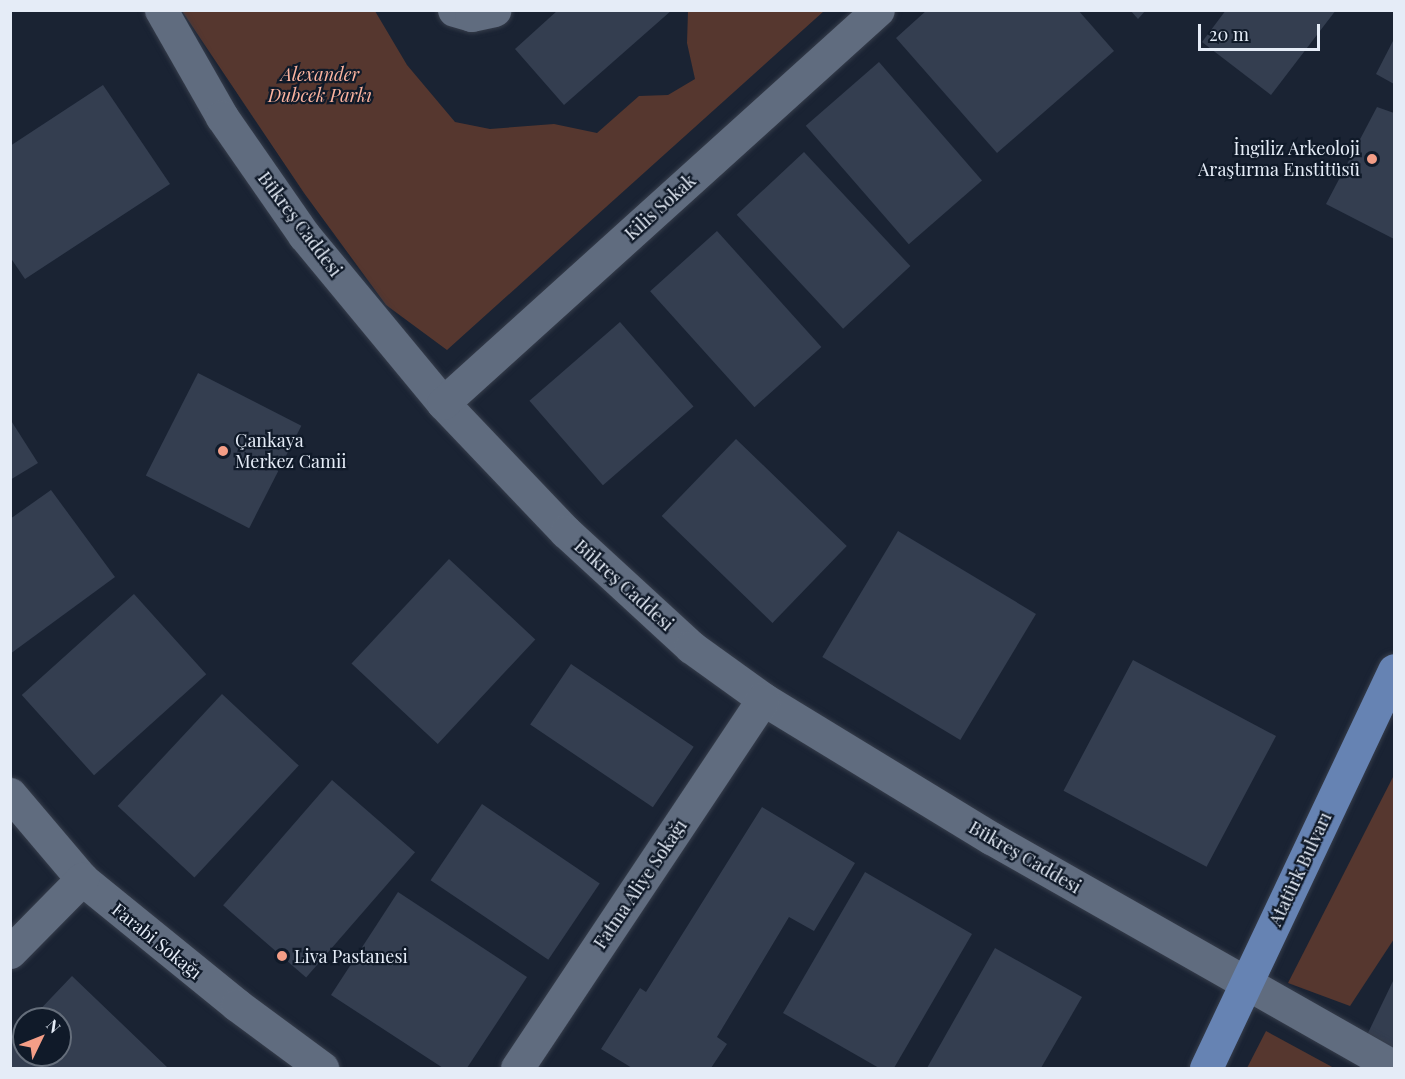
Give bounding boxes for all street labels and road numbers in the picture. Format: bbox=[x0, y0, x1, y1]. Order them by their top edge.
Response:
street label: Bükreş Caddesi bbox=[254, 167, 346, 281]
street label: Kilis Sokak bbox=[620, 170, 700, 244]
street label: Bükreş Caddesi bbox=[570, 535, 678, 635]
street label: Atatürk Bulvarı bbox=[1264, 809, 1336, 929]
street label: Fatma Aliye Sokağı bbox=[589, 815, 691, 953]
street label: Bükreş Caddesi bbox=[965, 816, 1085, 898]
street label: Farabi Sokağı bbox=[108, 898, 206, 984]

